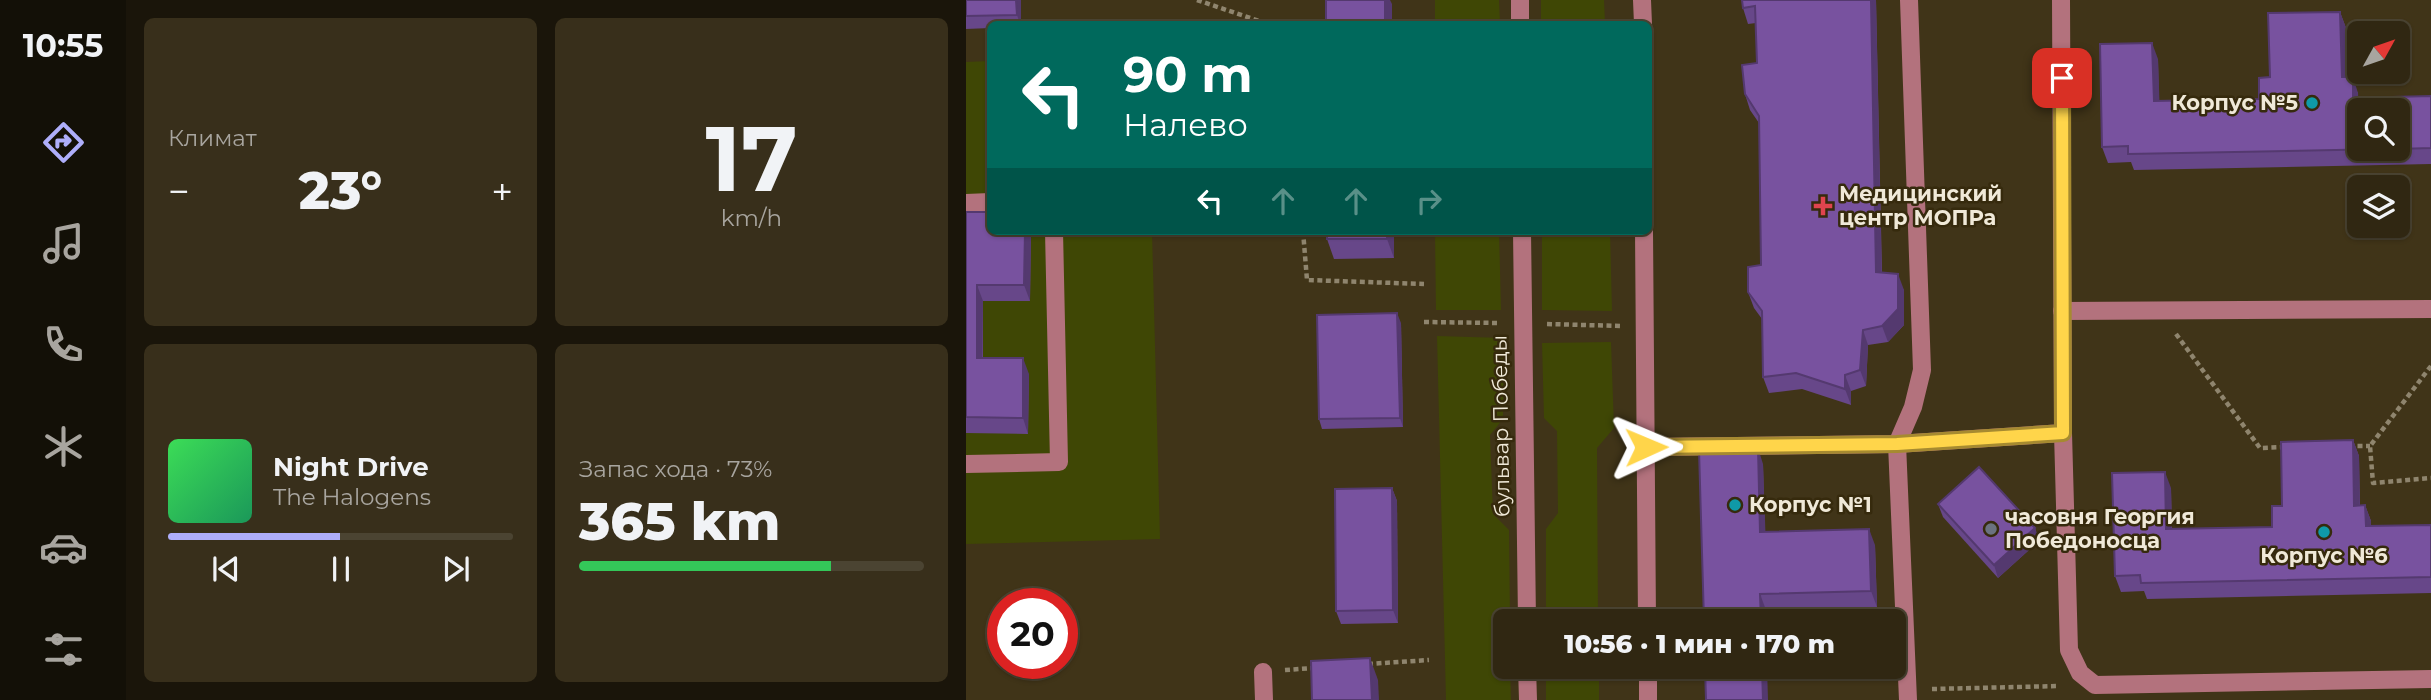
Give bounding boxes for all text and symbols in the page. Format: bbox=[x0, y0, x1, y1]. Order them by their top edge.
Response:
north arrow bbox=[2347, 21, 2410, 84]
map controls bbox=[2347, 21, 2410, 238]
text: 10:55 bbox=[23, 26, 103, 65]
text: 90 m bbox=[1123, 45, 1253, 104]
pin bbox=[2032, 48, 2092, 108]
icon: left bbox=[1008, 49, 1099, 140]
icon: arrive bbox=[2043, 59, 2081, 97]
place label: Корпус №5 bbox=[2171, 90, 2298, 115]
marker: Корпус №5 bbox=[2304, 95, 2320, 111]
button: search bbox=[2347, 98, 2410, 161]
text: 17 bbox=[705, 103, 798, 214]
text: Налево bbox=[1123, 105, 1248, 144]
icon: directions bbox=[39, 118, 88, 167]
text: Климат bbox=[168, 124, 257, 152]
text: 23° bbox=[299, 159, 382, 222]
text: − bbox=[168, 168, 190, 215]
text: + bbox=[491, 168, 513, 215]
button: layers bbox=[2347, 175, 2410, 238]
place label: Медицинский центр МОПРа bbox=[1839, 181, 2002, 230]
icon: left bbox=[1191, 182, 1229, 220]
icon: ahead bbox=[1264, 182, 1302, 220]
icon: ahead bbox=[1337, 182, 1375, 220]
icon: right bbox=[1410, 182, 1448, 220]
marker: Медицинский центр МОПРа bbox=[1813, 196, 1833, 216]
text: km/h bbox=[721, 204, 782, 232]
icon: music bbox=[39, 219, 88, 268]
icon: phone bbox=[39, 320, 88, 369]
street label: бульвар Победы bbox=[1486, 335, 1515, 517]
position arrow bbox=[1609, 410, 1683, 484]
icon: climate bbox=[39, 422, 88, 471]
text: Night Drive bbox=[273, 451, 429, 483]
text: Запас хода · 73% bbox=[579, 455, 772, 483]
text: The Halogens bbox=[273, 483, 431, 511]
text: 365 km bbox=[579, 490, 780, 553]
place label: Корпус №1 bbox=[1749, 492, 1872, 517]
marker: Корпус №1 bbox=[1727, 497, 1743, 513]
place label: часовня Георгия Победоносца bbox=[2005, 504, 2195, 553]
marker: часовня Георгия Победоносца bbox=[1983, 521, 1999, 537]
icon: car bbox=[39, 523, 88, 572]
marker: Корпус №6 bbox=[2316, 524, 2332, 540]
place label: Корпус №6 bbox=[2260, 543, 2388, 568]
icon: previous bbox=[207, 550, 245, 588]
icon: pause bbox=[322, 550, 360, 588]
icon: next bbox=[437, 550, 475, 588]
speed limit sign: 20 bbox=[987, 588, 1078, 679]
icon: filters bbox=[39, 625, 88, 674]
text: 10:56 · 1 мин · 170 m bbox=[1564, 628, 1835, 660]

